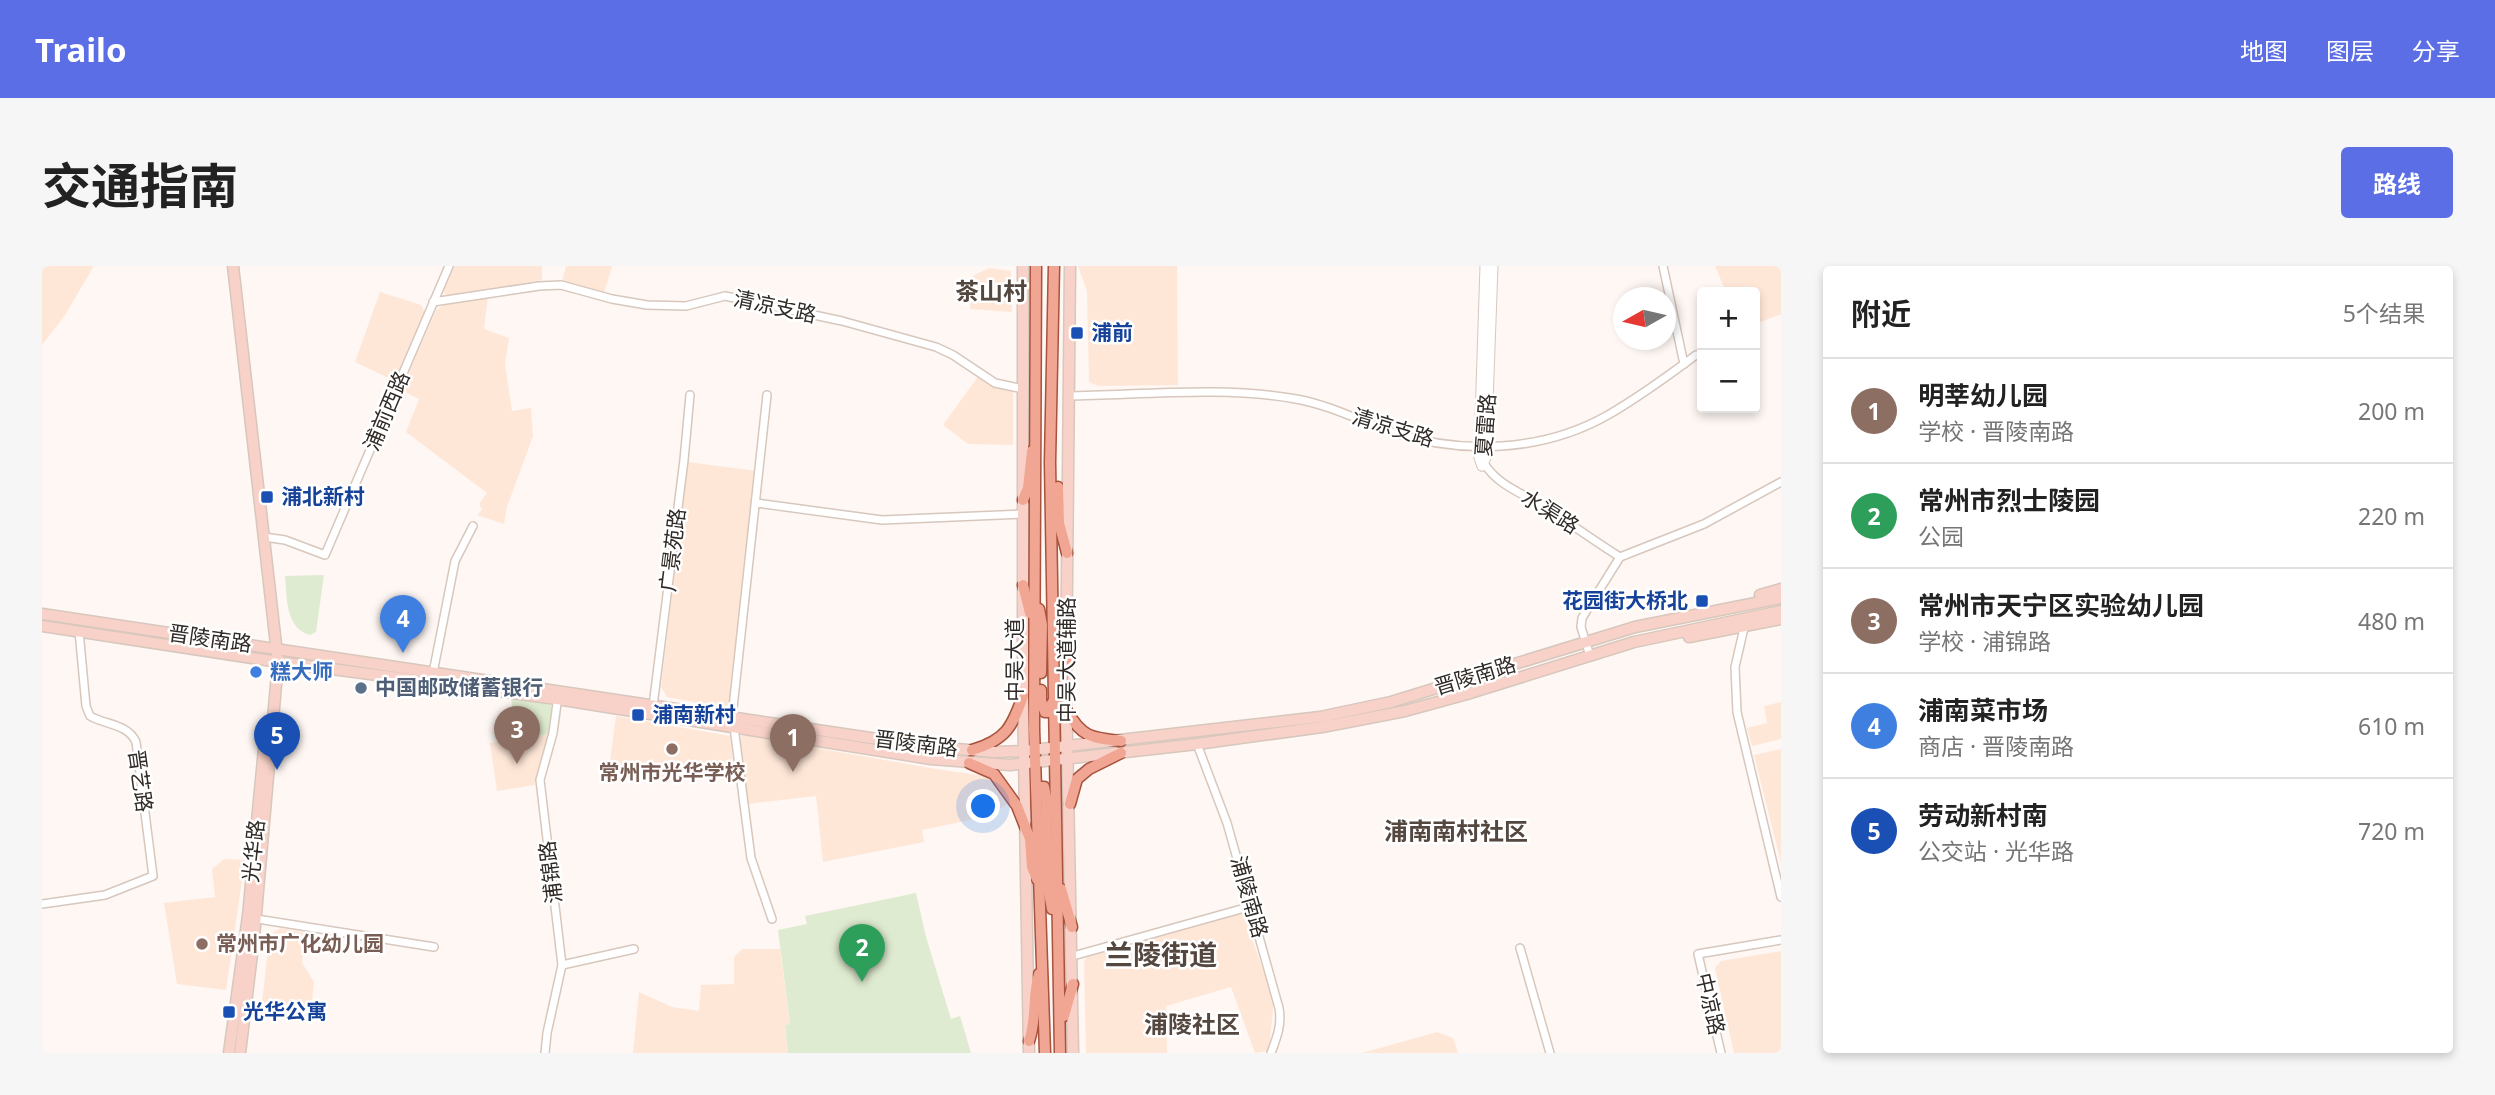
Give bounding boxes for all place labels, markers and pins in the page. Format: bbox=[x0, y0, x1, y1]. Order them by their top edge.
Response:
place label: 浦前 bbox=[1091, 318, 1133, 346]
marker: 浦前 bbox=[1069, 325, 1085, 341]
place label: 浦北新村 bbox=[281, 482, 365, 510]
marker: 浦北新村 bbox=[259, 489, 275, 505]
place label: 花园街大桥北 bbox=[1562, 586, 1688, 614]
marker: 花园街大桥北 bbox=[1694, 593, 1710, 609]
pin: 4 bbox=[380, 595, 426, 653]
place label: 糕大师 bbox=[270, 657, 333, 685]
marker: 糕大师 bbox=[248, 664, 264, 680]
place label: 中国邮政储蓄银行 bbox=[375, 673, 543, 701]
marker: 中国邮政储蓄银行 bbox=[353, 680, 369, 696]
place label: 浦南新村 bbox=[652, 700, 736, 728]
pin: 3 bbox=[494, 706, 540, 764]
marker: 浦南新村 bbox=[630, 707, 646, 723]
pin: 5 bbox=[254, 712, 300, 770]
pin: 1 bbox=[770, 714, 816, 772]
marker: 常州市光华学校 bbox=[664, 741, 680, 757]
place label: 常州市光华学校 bbox=[599, 758, 746, 786]
pin: 2 bbox=[839, 924, 885, 982]
place label: 常州市广化幼儿园 bbox=[216, 929, 384, 957]
marker: 常州市广化幼儿园 bbox=[194, 936, 210, 952]
place label: 光华公寓 bbox=[243, 997, 327, 1025]
marker: 光华公寓 bbox=[221, 1004, 237, 1020]

